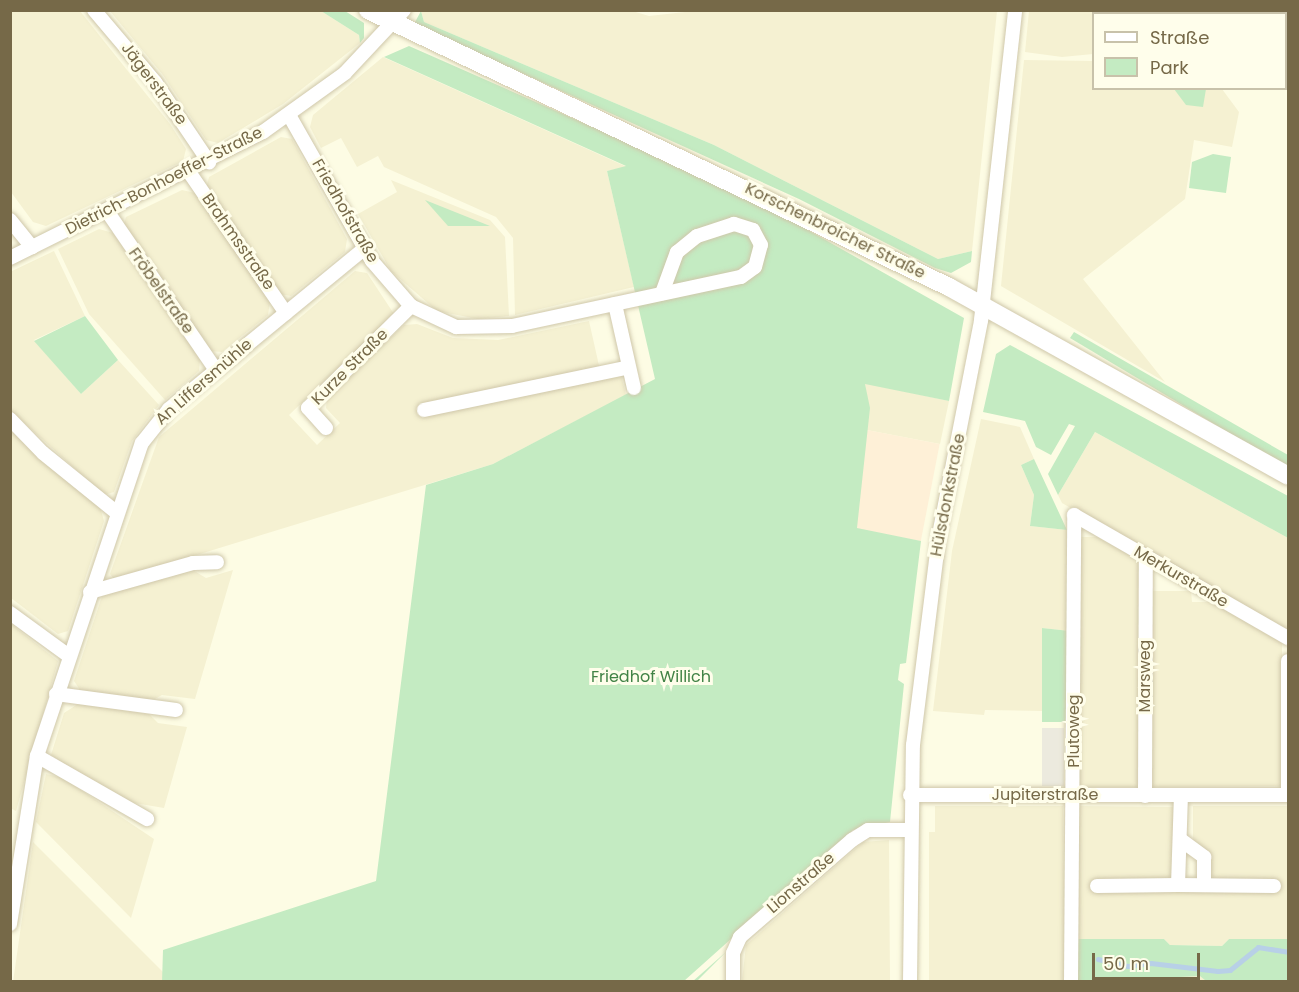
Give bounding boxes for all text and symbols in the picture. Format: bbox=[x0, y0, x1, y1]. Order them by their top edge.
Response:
legend bbox=[1092, 12, 1287, 90]
text: Straße bbox=[1150, 25, 1209, 50]
street label: Jägerstraße bbox=[117, 39, 191, 129]
text: Park bbox=[1150, 55, 1189, 80]
street label: Dietrich-Bonhoeffer-Straße bbox=[62, 123, 266, 239]
street label: Friedhofstraße bbox=[308, 156, 382, 266]
street label: Korschenbroicher Straße bbox=[742, 179, 928, 283]
street label: Brahmsstraße bbox=[198, 190, 278, 294]
street label: Fröbelstraße bbox=[124, 244, 198, 338]
street label: Kurze Straße bbox=[308, 325, 392, 409]
street label: An Liffersmühle bbox=[152, 335, 256, 429]
street label: Hülsdonkstraße bbox=[927, 432, 969, 558]
street label: Merkurstraße bbox=[1130, 542, 1232, 612]
street label: Marsweg bbox=[1135, 640, 1155, 712]
park label: Friedhof Willich bbox=[591, 667, 711, 687]
street label: Plutoweg bbox=[1064, 694, 1084, 768]
street label: Jupiterstraße bbox=[992, 785, 1098, 805]
street label: Lionstraße bbox=[763, 848, 839, 918]
scale bar bbox=[1095, 941, 1203, 979]
text: 50 m bbox=[1103, 951, 1149, 976]

